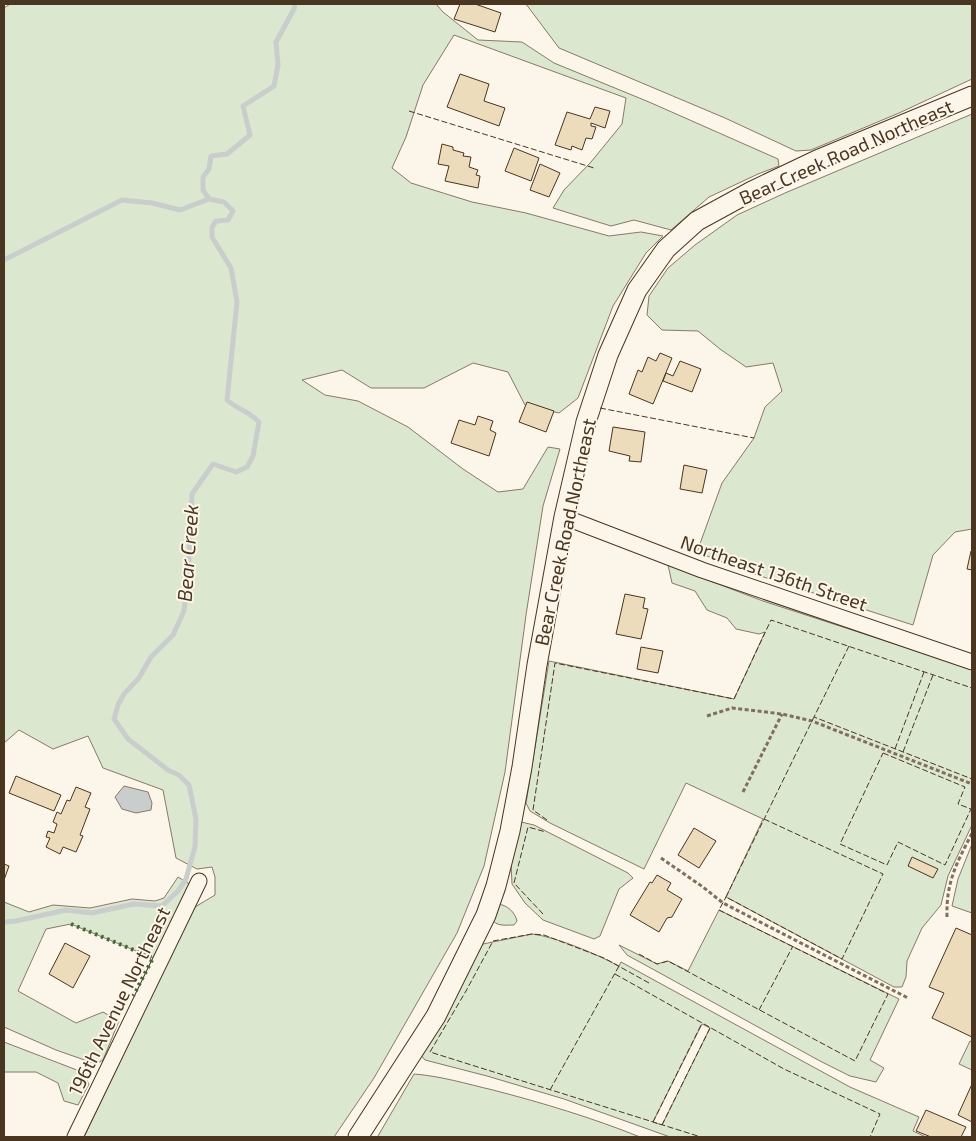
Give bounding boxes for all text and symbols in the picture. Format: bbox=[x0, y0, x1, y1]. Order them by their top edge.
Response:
street label: Bear Creek Road Northeast bbox=[735, 94, 956, 209]
street label: Bear Creek Road Northeast bbox=[529, 416, 600, 648]
water label: Bear Creek bbox=[172, 503, 202, 602]
street label: Northeast 136th Street bbox=[678, 530, 871, 615]
street label: 196th Avenue Northeast bbox=[63, 903, 174, 1099]

